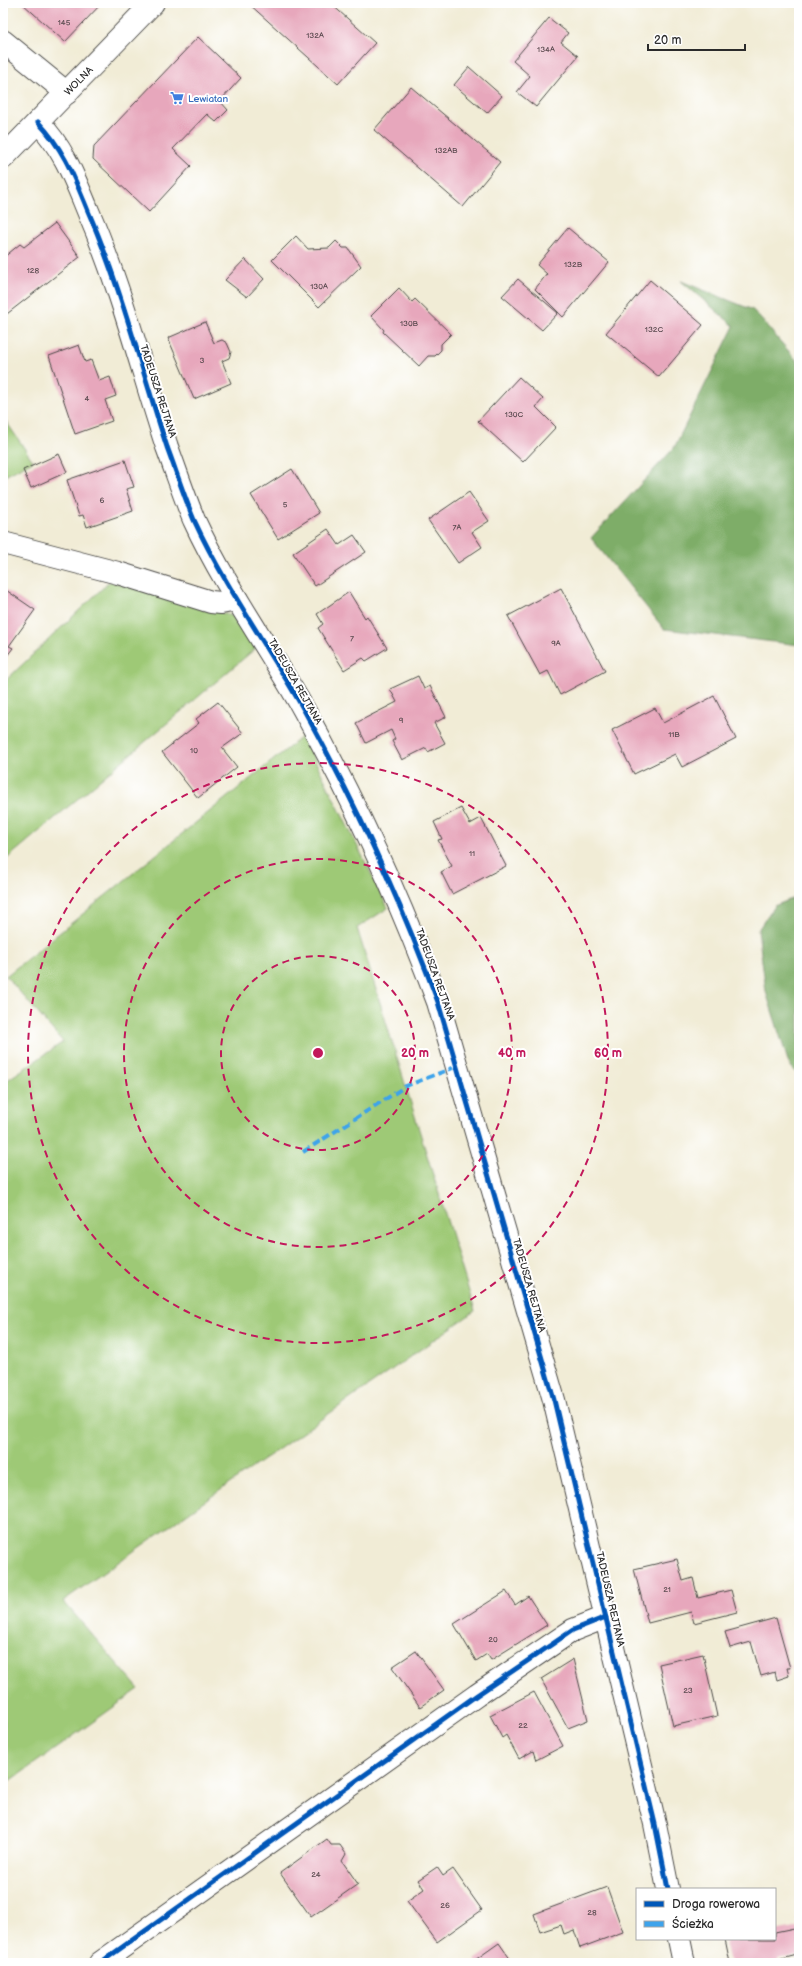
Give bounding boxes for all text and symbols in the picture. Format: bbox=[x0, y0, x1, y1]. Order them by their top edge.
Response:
house number: 145 bbox=[58, 18, 71, 27]
scale bar bbox=[648, 26, 745, 52]
house number: 132A bbox=[306, 31, 324, 40]
text: 20 m bbox=[654, 33, 681, 48]
house number: 134A bbox=[537, 45, 555, 54]
street label: WOLNA bbox=[62, 63, 96, 98]
supermarket icon: Lewiatan bbox=[169, 90, 185, 106]
place label: Lewiatan bbox=[188, 93, 229, 105]
house number: 132AB bbox=[434, 146, 458, 155]
house number: 132B bbox=[564, 260, 583, 269]
house number: 128 bbox=[27, 266, 40, 275]
house number: 130A bbox=[310, 282, 328, 291]
house number: 130B bbox=[400, 319, 419, 328]
house number: 132C bbox=[645, 325, 664, 334]
street label: TADEUSZA REJTANA bbox=[137, 343, 179, 440]
house number: 3 bbox=[200, 356, 205, 365]
house number: 4 bbox=[85, 394, 90, 403]
house number: 130C bbox=[505, 410, 524, 419]
house number: 6 bbox=[100, 496, 105, 505]
house number: 5 bbox=[283, 500, 288, 509]
house number: 7A bbox=[453, 523, 462, 532]
house number: 7 bbox=[350, 634, 354, 643]
street label: TADEUSZA REJTANA bbox=[266, 636, 325, 727]
house number: 9A bbox=[551, 639, 561, 648]
house number: 9 bbox=[399, 716, 404, 725]
house number: 11B bbox=[668, 730, 680, 739]
house number: 10 bbox=[190, 746, 198, 755]
house number: 11 bbox=[469, 849, 475, 858]
street label: TADEUSZA REJTANA bbox=[413, 927, 458, 1023]
centre of rings bbox=[311, 1046, 325, 1060]
text: 20 m bbox=[401, 1046, 429, 1061]
text: 40 m bbox=[498, 1046, 526, 1061]
text: 60 m bbox=[594, 1046, 622, 1061]
street label: TADEUSZA REJTANA bbox=[510, 1237, 548, 1334]
street label: TADEUSZA REJTANA bbox=[593, 1551, 627, 1649]
house number: 21 bbox=[663, 1585, 671, 1594]
house number: 20 bbox=[488, 1635, 498, 1644]
house number: 23 bbox=[683, 1686, 693, 1695]
house number: 22 bbox=[518, 1721, 528, 1730]
house number: 24 bbox=[311, 1870, 321, 1879]
legend bbox=[636, 1888, 776, 1940]
text: Droga rowerowa bbox=[672, 1897, 760, 1912]
house number: 26 bbox=[440, 1901, 450, 1910]
house number: 28 bbox=[587, 1908, 597, 1917]
text: Ścieżka bbox=[672, 1915, 714, 1932]

